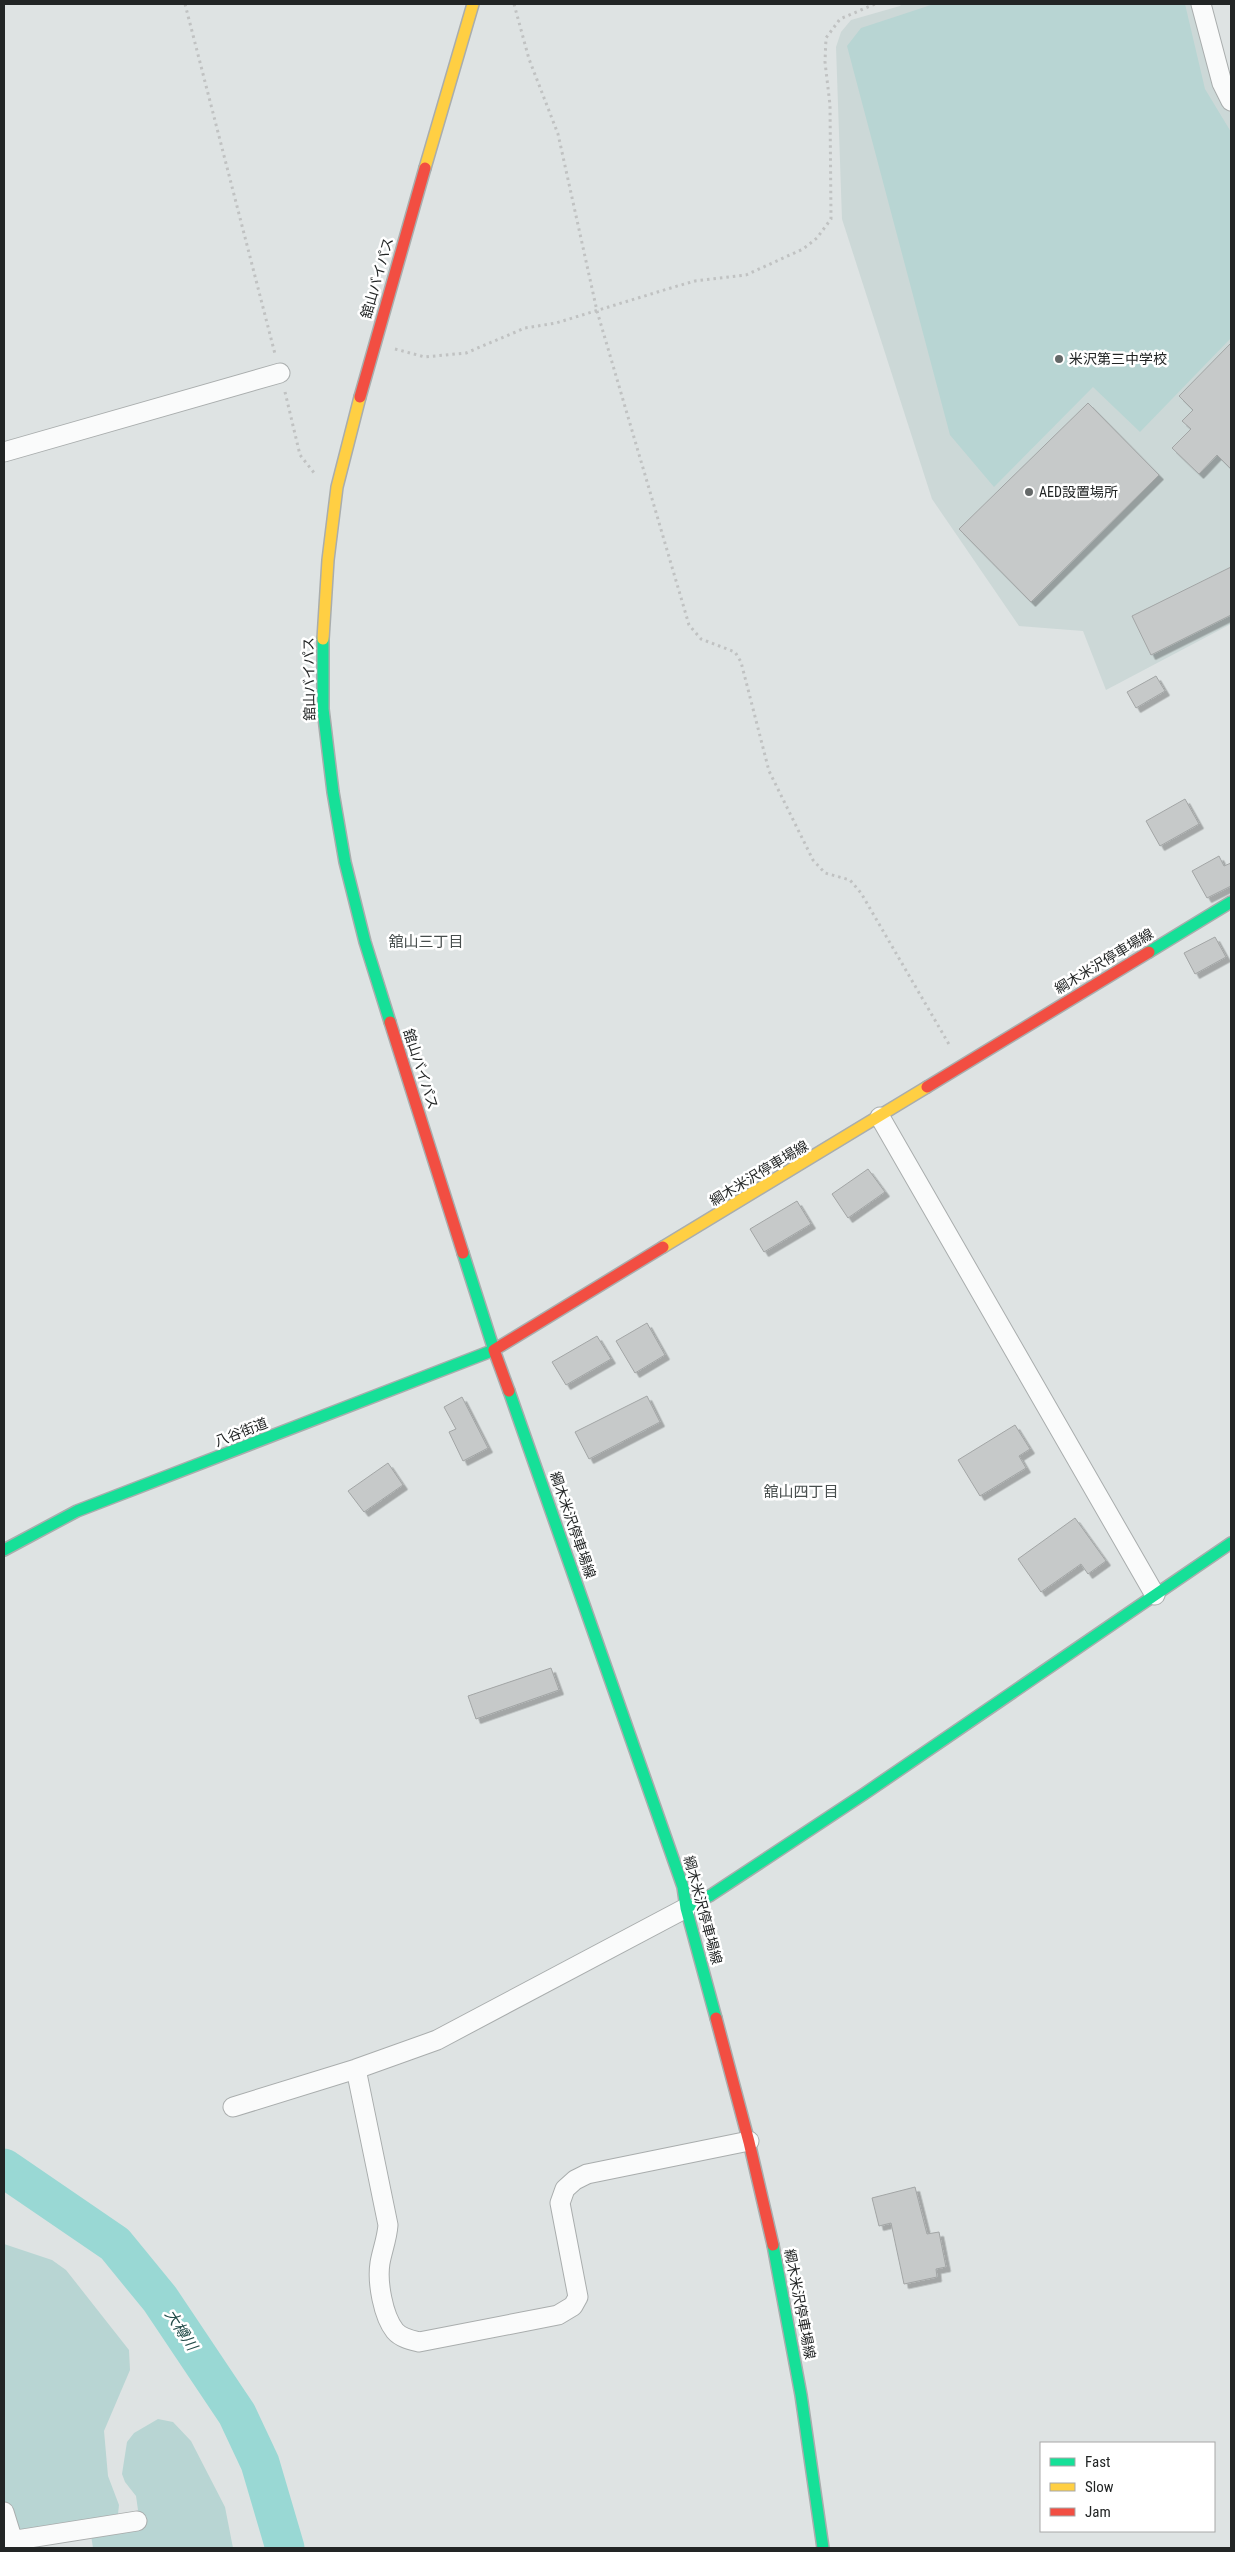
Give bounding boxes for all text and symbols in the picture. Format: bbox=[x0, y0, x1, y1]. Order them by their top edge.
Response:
street label: 舘山バイパス bbox=[358, 236, 396, 320]
place label: 米沢第三中学校 bbox=[1069, 351, 1167, 367]
marker: 米沢第三中学校 bbox=[1053, 353, 1065, 365]
place label: AED設置場所 bbox=[1039, 484, 1118, 500]
marker: AED設置場所 bbox=[1023, 486, 1035, 498]
street label: 舘山バイパス bbox=[300, 637, 318, 721]
street label: 綱木米沢停車場線 bbox=[1052, 925, 1156, 997]
district label: 舘山三丁目 bbox=[388, 933, 464, 951]
street label: 舘山バイパス bbox=[400, 1027, 442, 1111]
street label: 綱木米沢停車場線 bbox=[707, 1137, 811, 1209]
street label: 八谷街道 bbox=[212, 1414, 270, 1450]
street label: 綱木米沢停車場線 bbox=[547, 1469, 599, 1581]
district label: 舘山四丁目 bbox=[763, 1483, 839, 1501]
street label: 綱木米沢停車場線 bbox=[681, 1854, 725, 1966]
street label: 綱木米沢停車場線 bbox=[781, 2248, 819, 2360]
water label: 大樽川 bbox=[161, 2306, 202, 2355]
legend bbox=[1040, 2442, 1215, 2532]
text: Fast bbox=[1085, 2453, 1110, 2471]
text: Slow bbox=[1085, 2478, 1114, 2496]
text: Jam bbox=[1085, 2503, 1111, 2521]

